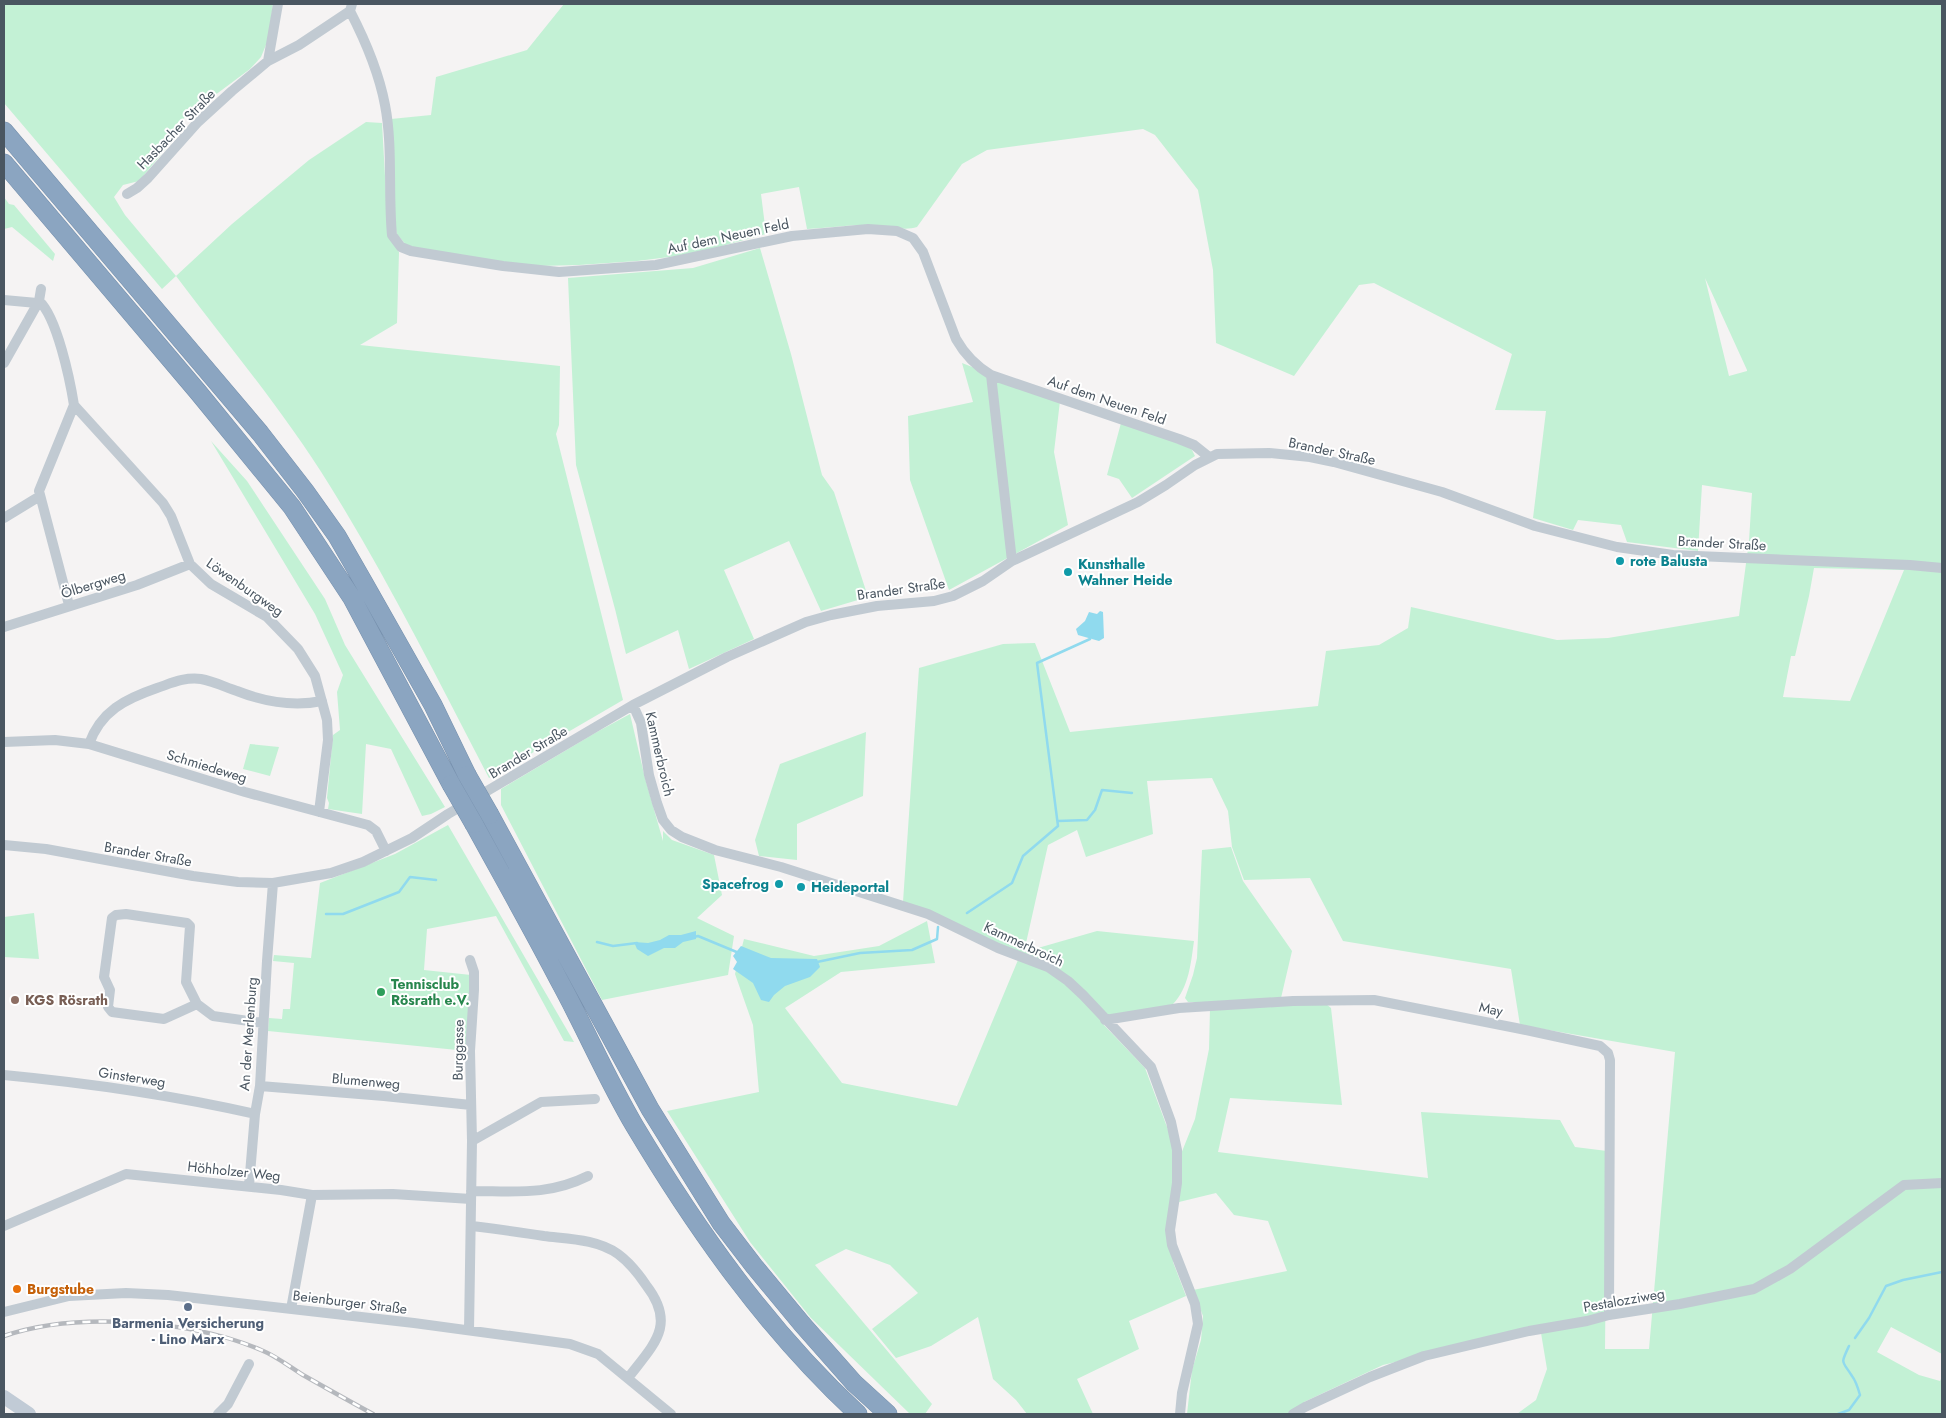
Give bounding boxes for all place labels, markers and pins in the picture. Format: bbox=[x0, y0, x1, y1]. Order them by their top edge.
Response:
place label: rote Balusta bbox=[1630, 551, 1708, 571]
place label: Kunsthalle Wahner Heide bbox=[1078, 554, 1173, 590]
marker: rote Balusta bbox=[1614, 555, 1626, 567]
marker: Kunsthalle Wahner Heide bbox=[1062, 566, 1074, 578]
place label: Spacefrog bbox=[702, 874, 769, 894]
place label: Heideportal bbox=[811, 877, 889, 897]
marker: Spacefrog bbox=[773, 878, 785, 890]
marker: Heideportal bbox=[795, 881, 807, 893]
place label: Tennisclub Rösrath e.V. bbox=[391, 974, 470, 1010]
marker: Tennisclub Rösrath e.V. bbox=[375, 986, 387, 998]
place label: KGS Rösrath bbox=[25, 990, 108, 1010]
marker: KGS Rösrath bbox=[9, 994, 21, 1006]
place label: Burgstube bbox=[27, 1279, 94, 1299]
marker: Burgstube bbox=[11, 1283, 23, 1295]
marker: Barmenia Versicherung - Lino Marx bbox=[182, 1301, 194, 1313]
place label: Barmenia Versicherung - Lino Marx bbox=[112, 1313, 264, 1349]

